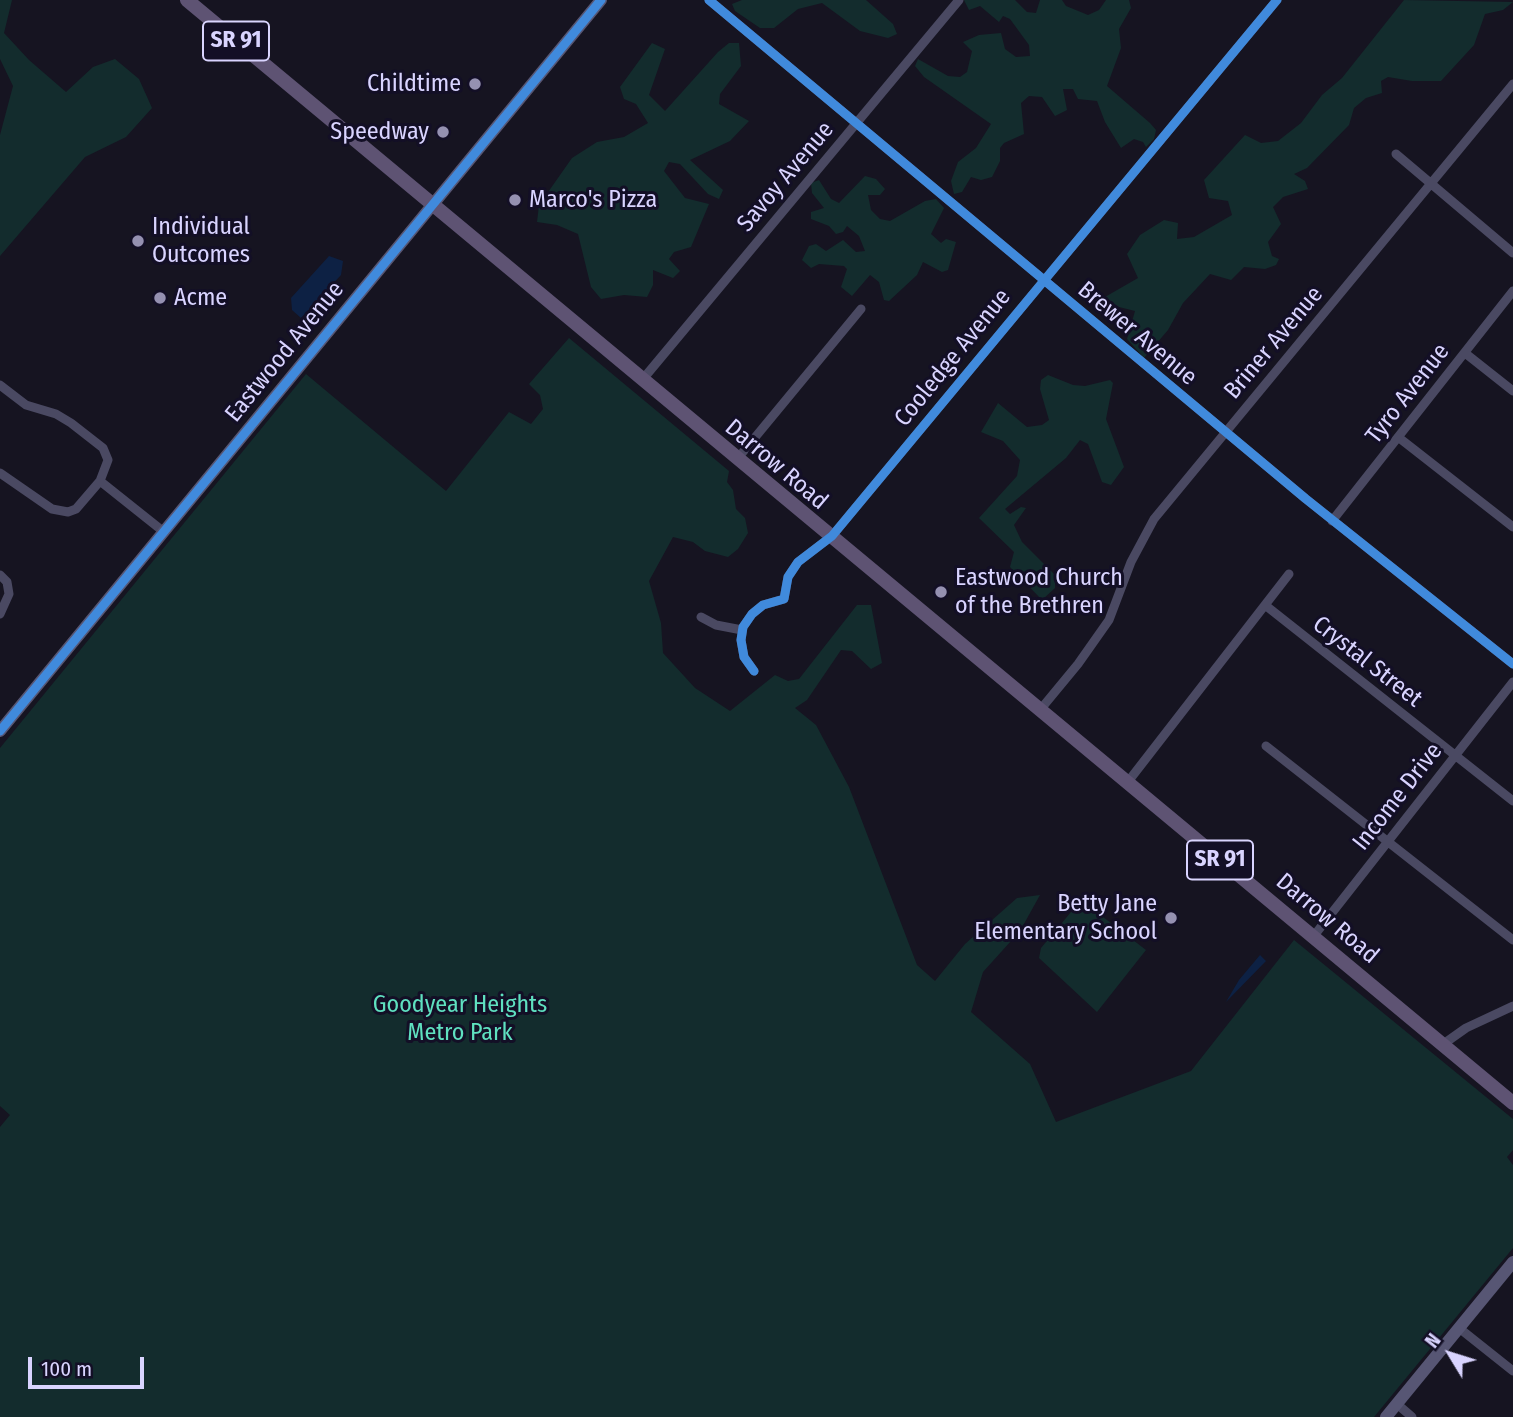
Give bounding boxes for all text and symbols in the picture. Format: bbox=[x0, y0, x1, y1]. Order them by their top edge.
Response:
road number: SR 91 bbox=[203, 22, 269, 60]
place label: Childtime bbox=[367, 70, 461, 98]
marker: Childtime bbox=[467, 76, 483, 92]
street label: Savoy Avenue bbox=[732, 116, 840, 238]
place label: Speedway bbox=[330, 118, 429, 146]
marker: Speedway bbox=[435, 124, 451, 140]
place label: Marco's Pizza bbox=[529, 186, 657, 214]
marker: Marco's Pizza bbox=[507, 192, 523, 208]
place label: Individual Outcomes bbox=[152, 213, 250, 269]
marker: Individual Outcomes bbox=[130, 233, 146, 249]
street label: Eastwood Avenue bbox=[220, 276, 350, 428]
street label: Brewer Avenue bbox=[1072, 276, 1202, 392]
street label: Briner Avenue bbox=[1219, 281, 1329, 405]
street label: Cooledge Avenue bbox=[889, 283, 1017, 433]
place label: Acme bbox=[174, 284, 227, 312]
marker: Acme bbox=[152, 290, 168, 306]
street label: Tyro Avenue bbox=[1360, 338, 1456, 450]
street label: Darrow Road bbox=[719, 414, 833, 516]
place label: Eastwood Church of the Brethren bbox=[955, 564, 1123, 620]
marker: Eastwood Church of the Brethren bbox=[933, 584, 949, 600]
street label: Crystal Street bbox=[1306, 610, 1428, 714]
street label: Income Drive bbox=[1347, 738, 1449, 856]
road number: SR 91 bbox=[1187, 840, 1253, 880]
street label: Darrow Road bbox=[1270, 868, 1384, 970]
place label: Betty Jane Elementary School bbox=[974, 890, 1157, 946]
marker: Betty Jane Elementary School bbox=[1163, 910, 1179, 926]
park label: Goodyear Heights Metro Park bbox=[373, 991, 547, 1047]
north arrow bbox=[1415, 1319, 1485, 1389]
text: N bbox=[1420, 1329, 1446, 1352]
scale bar bbox=[32, 1344, 147, 1388]
text: 100 m bbox=[41, 1356, 92, 1382]

